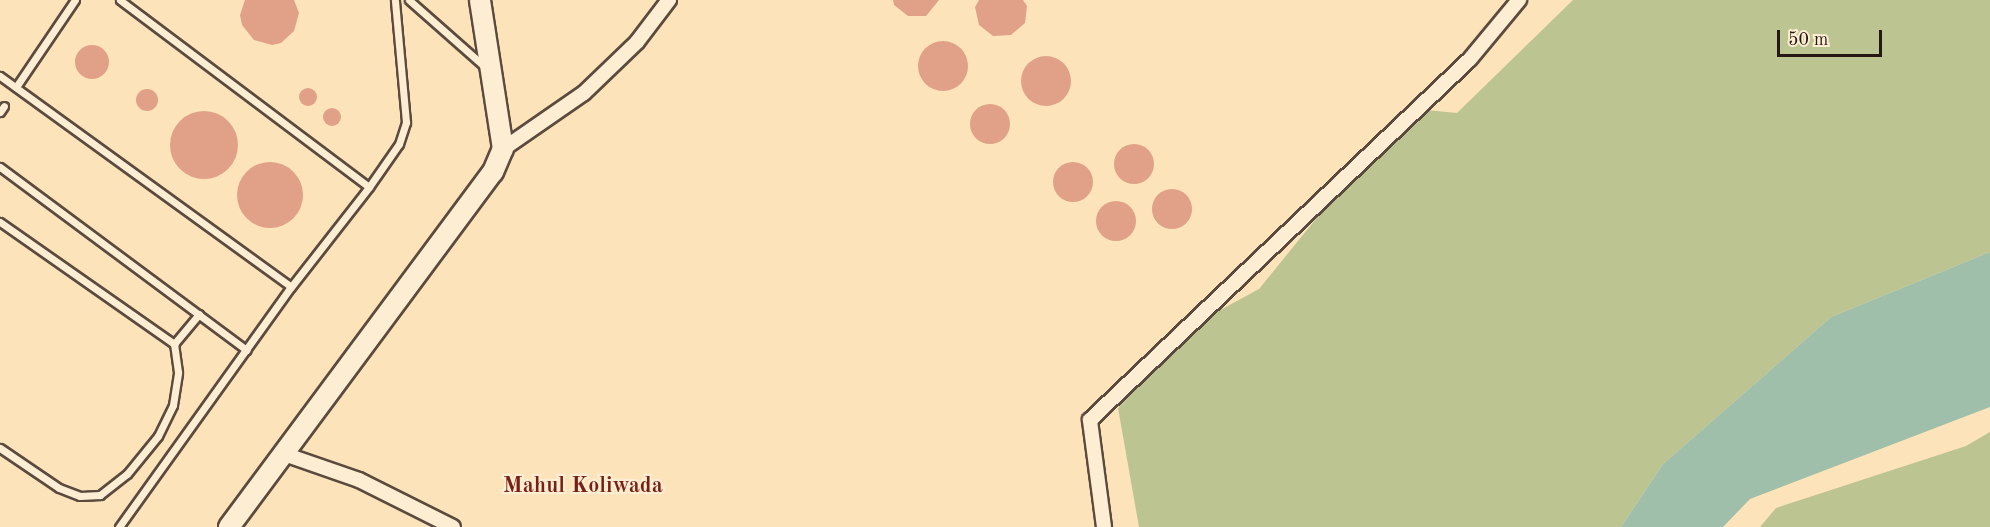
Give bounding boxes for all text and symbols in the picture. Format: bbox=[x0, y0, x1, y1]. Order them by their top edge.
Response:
scale bar bbox=[1780, 18, 1885, 56]
text: 50 m bbox=[1788, 31, 1828, 49]
district label: Mahul Koliwada bbox=[503, 474, 663, 500]

